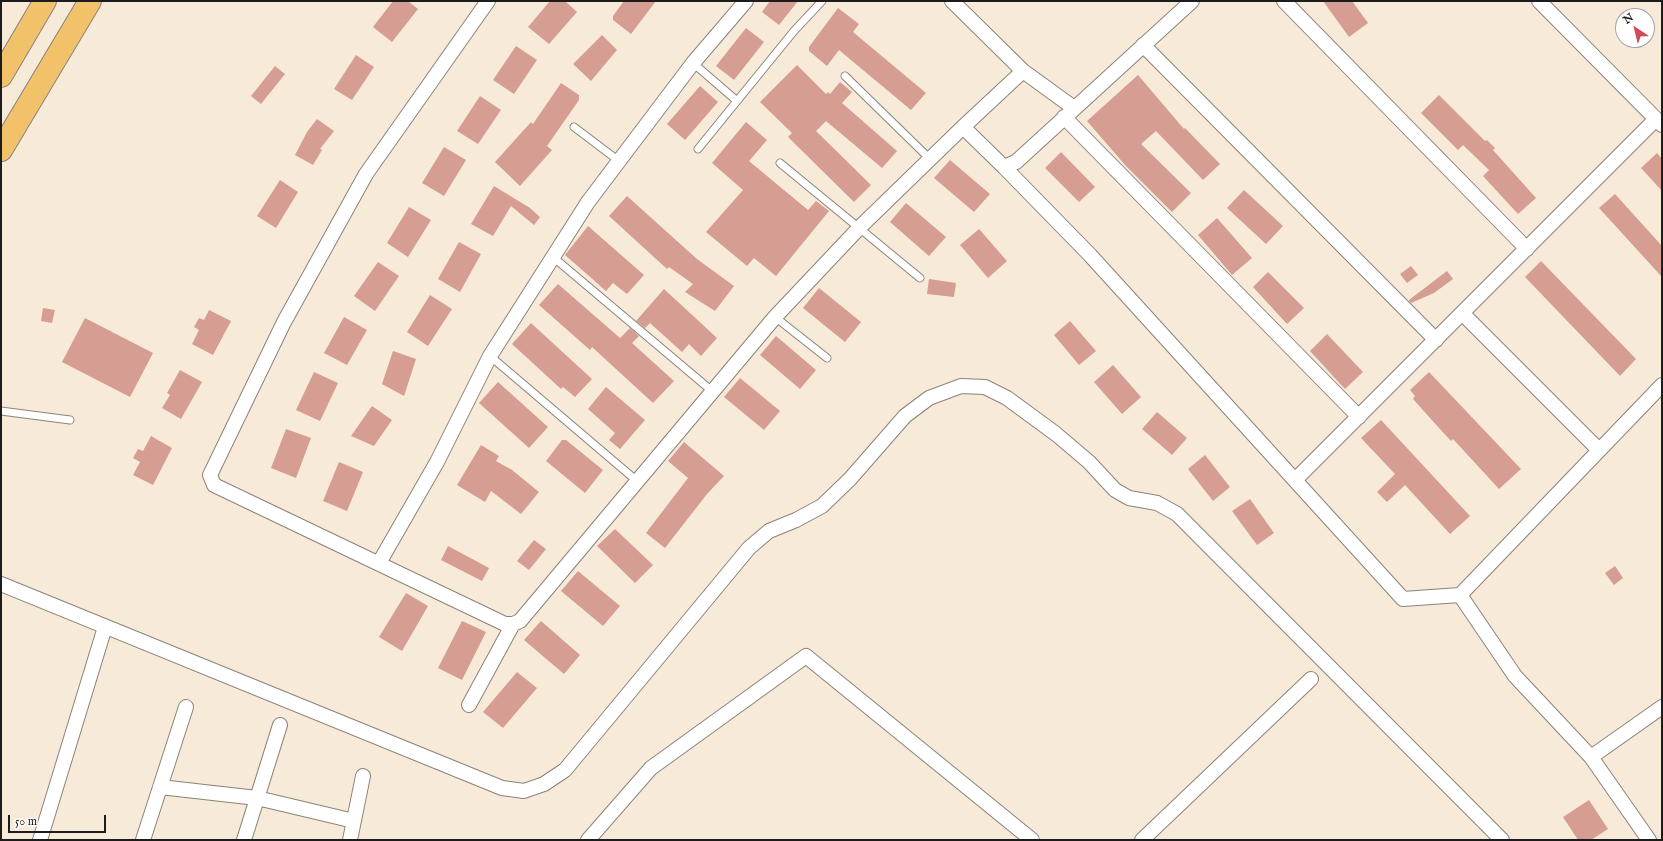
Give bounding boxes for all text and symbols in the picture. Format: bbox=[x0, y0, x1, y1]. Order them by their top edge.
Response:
north arrow bbox=[1615, 8, 1655, 48]
text: N bbox=[1621, 11, 1637, 27]
scale bar bbox=[10, 807, 108, 833]
text: 50 m bbox=[15, 814, 37, 829]

